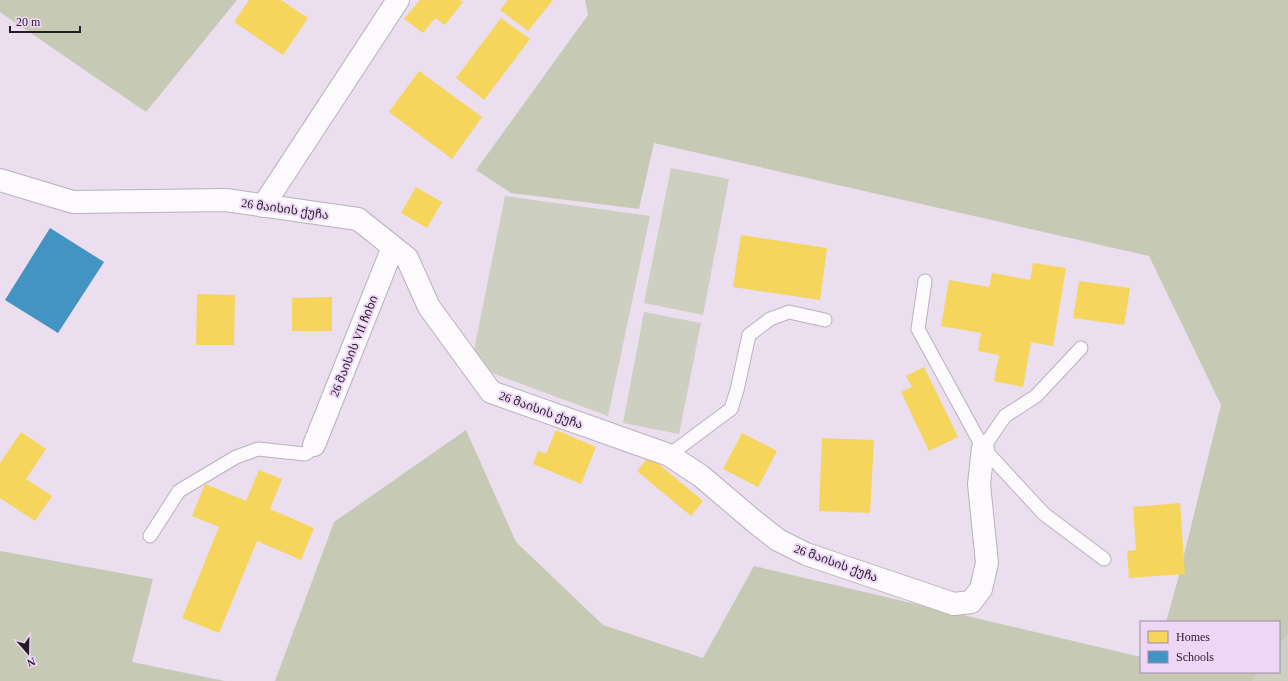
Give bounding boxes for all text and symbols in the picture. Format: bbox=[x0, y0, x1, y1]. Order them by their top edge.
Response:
scale bar bbox=[10, 8, 80, 34]
text: 20 m bbox=[16, 15, 41, 29]
street label: 26 მაისის ქუჩა bbox=[240, 196, 330, 222]
street label: 26 მაისის VII ჩიხი bbox=[327, 293, 381, 399]
street label: 26 მაისის ქუჩა bbox=[497, 388, 585, 432]
street label: 26 მაისის ქუჩა bbox=[792, 541, 880, 585]
legend bbox=[1140, 621, 1280, 673]
text: Homes bbox=[1176, 630, 1210, 644]
north arrow bbox=[8, 633, 48, 673]
text: Schools bbox=[1176, 650, 1214, 664]
text: N bbox=[26, 655, 37, 669]

